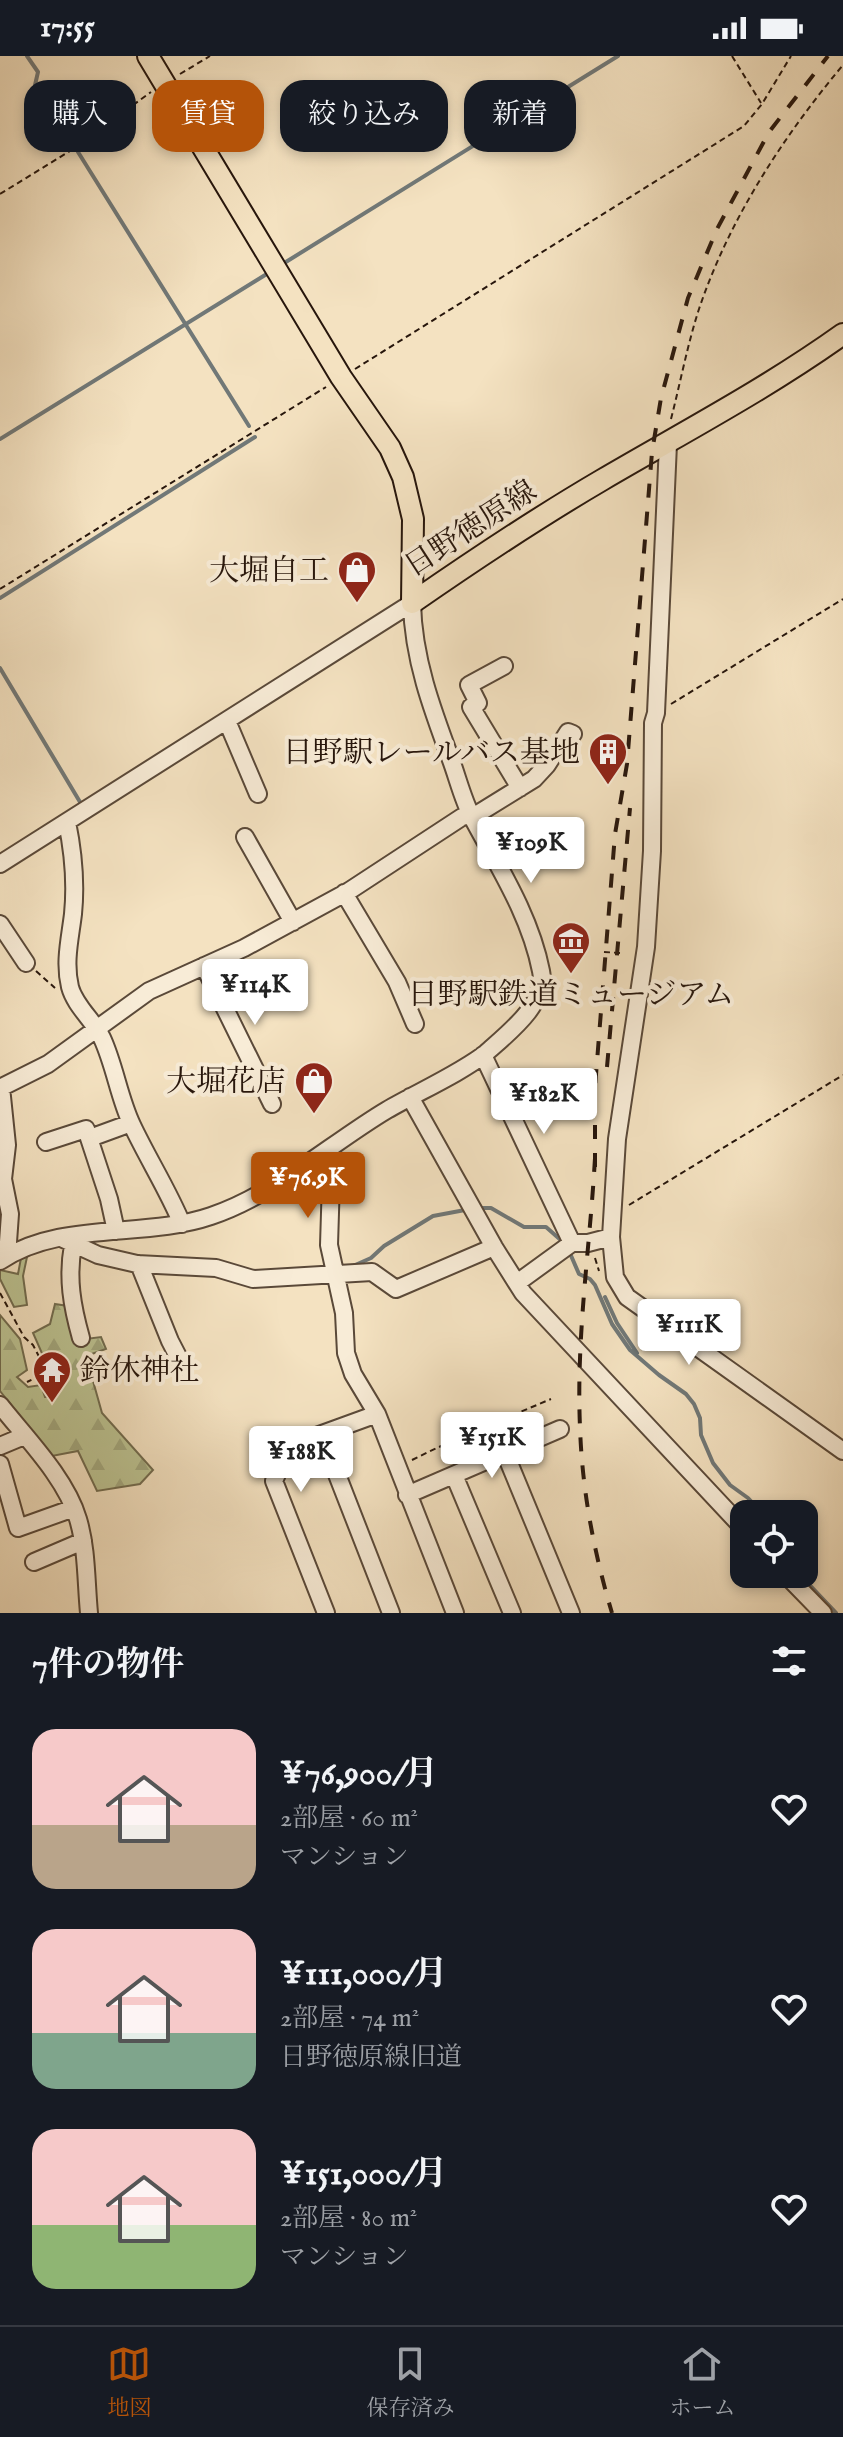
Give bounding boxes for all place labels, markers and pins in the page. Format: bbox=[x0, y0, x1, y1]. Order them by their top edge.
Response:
shop icon: 大堀自工 bbox=[336, 549, 378, 604]
place label: 大堀自工 bbox=[209, 553, 329, 591]
building icon: 日野駅レールバス基地 bbox=[587, 731, 629, 786]
place label: 日野駅レールバス基地 bbox=[283, 735, 580, 773]
pin: ¥109K bbox=[475, 817, 587, 885]
museum icon: 日野駅鉄道ミュージアム bbox=[550, 920, 592, 975]
pin: ¥114K bbox=[199, 959, 311, 1027]
place label: 日野駅鉄道ミュージアム bbox=[408, 977, 734, 1015]
shop icon: 大堀花店 bbox=[293, 1060, 335, 1115]
place label: 大堀花店 bbox=[166, 1064, 286, 1102]
pin: ¥182K bbox=[488, 1068, 600, 1136]
pin: ¥76.9K bbox=[243, 1152, 373, 1220]
pin: ¥111K bbox=[633, 1299, 745, 1367]
temple icon: 鈴休神社 bbox=[31, 1349, 73, 1404]
place label: 鈴休神社 bbox=[80, 1353, 200, 1391]
pin: ¥151K bbox=[436, 1412, 548, 1480]
pin: ¥188K bbox=[245, 1426, 357, 1494]

